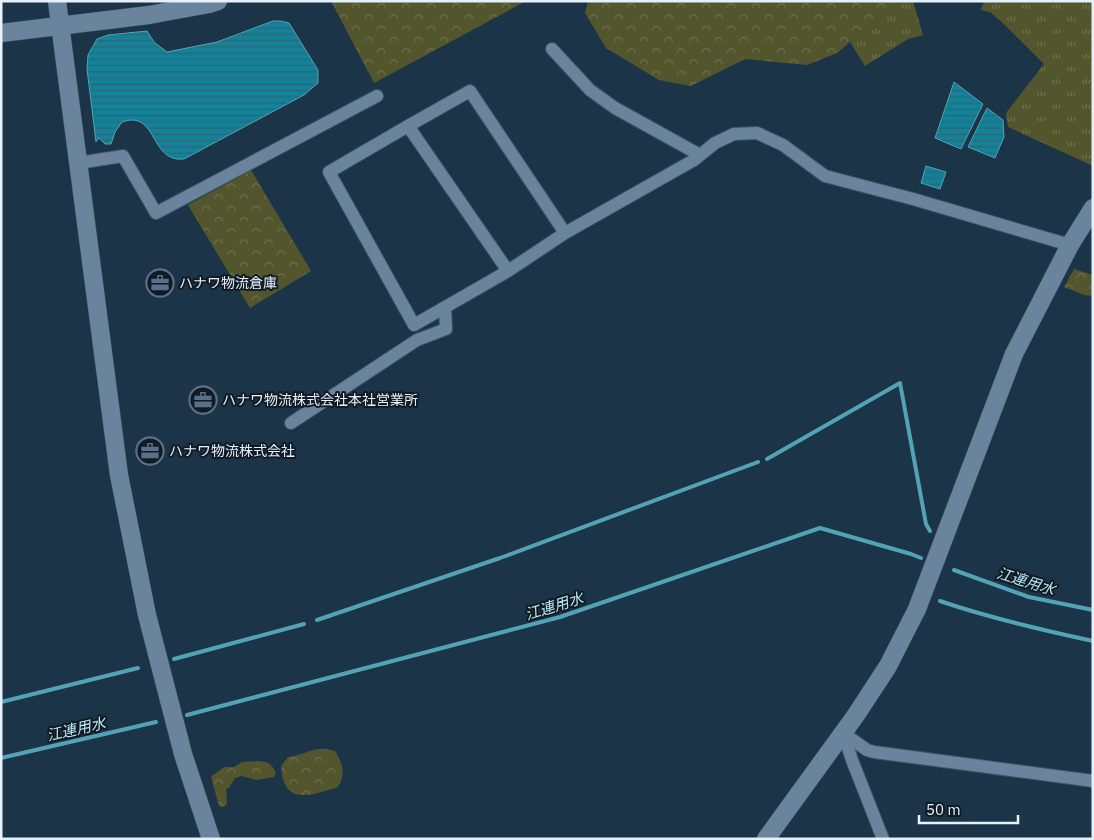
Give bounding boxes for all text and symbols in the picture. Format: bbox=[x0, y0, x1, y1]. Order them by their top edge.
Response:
office icon: ハナワ物流倉庫 bbox=[145, 268, 175, 298]
place label: ハナワ物流倉庫 bbox=[179, 274, 277, 292]
office icon: ハナワ物流株式会社本社営業所 bbox=[188, 385, 218, 415]
place label: ハナワ物流株式会社本社営業所 bbox=[222, 391, 418, 409]
office icon: ハナワ物流株式会社 bbox=[135, 436, 165, 466]
place label: ハナワ物流株式会社 bbox=[169, 442, 295, 460]
water label: 江連用水 bbox=[995, 563, 1059, 599]
water label: 江連用水 bbox=[523, 588, 587, 624]
water label: 江連用水 bbox=[45, 713, 109, 745]
scale bar bbox=[919, 792, 1018, 824]
text: 50 m bbox=[926, 800, 961, 819]

